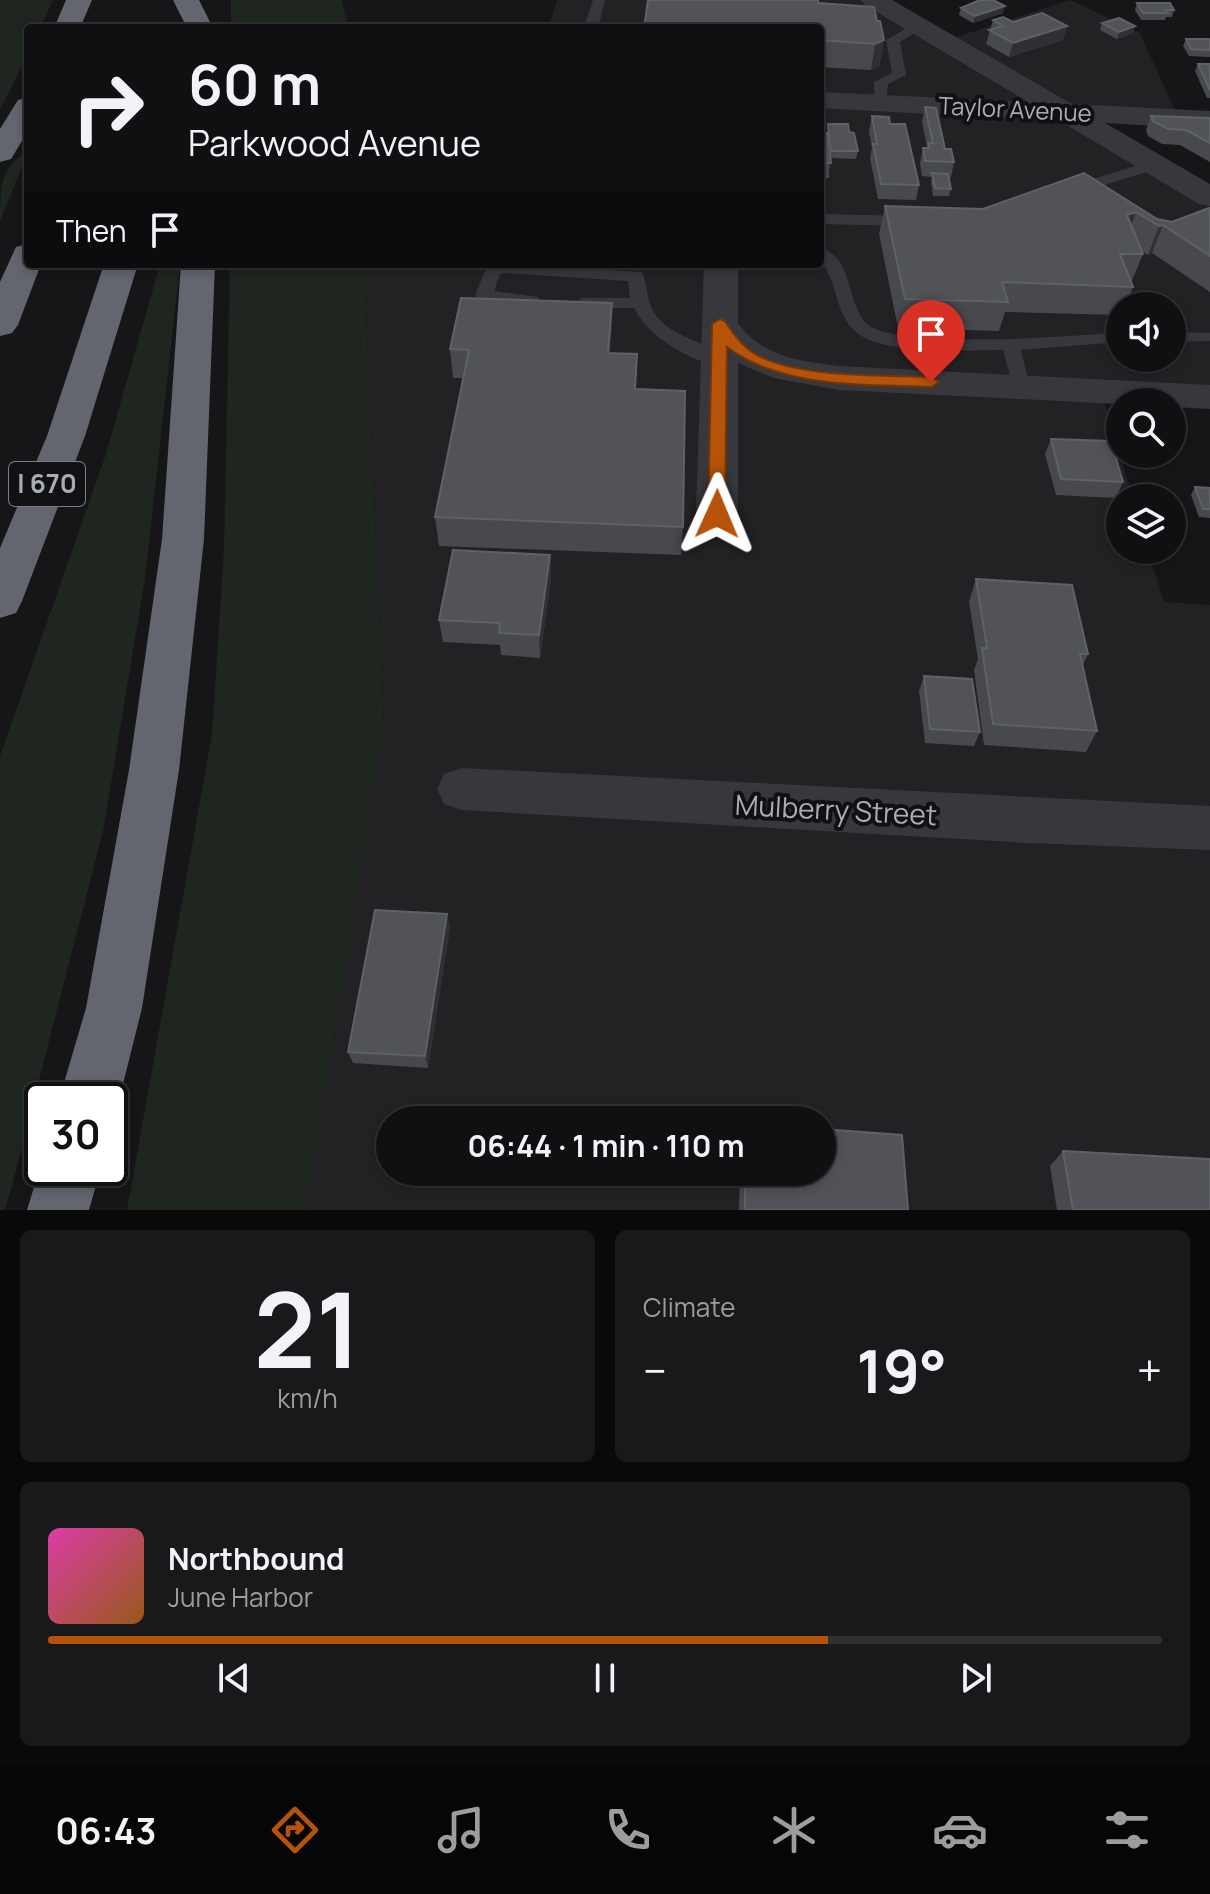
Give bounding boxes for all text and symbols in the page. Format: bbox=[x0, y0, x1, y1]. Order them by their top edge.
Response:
text: 60 m bbox=[188, 45, 321, 122]
icon: right bbox=[56, 56, 160, 160]
street label: Taylor Avenue bbox=[938, 88, 1093, 129]
text: Parkwood Avenue bbox=[188, 118, 481, 167]
icon: arrive bbox=[143, 208, 187, 252]
text: Then bbox=[56, 210, 127, 251]
map controls bbox=[1106, 292, 1186, 564]
button: sound bbox=[1106, 292, 1186, 372]
pin bbox=[897, 300, 965, 382]
icon: arrive bbox=[909, 312, 953, 356]
button: search bbox=[1106, 388, 1186, 468]
road number: I 670 bbox=[9, 462, 85, 506]
position arrow bbox=[675, 472, 759, 556]
button: layers bbox=[1106, 484, 1186, 564]
street label: Mulberry Street bbox=[734, 785, 938, 833]
speed limit sign: 30 bbox=[24, 1082, 128, 1186]
text: 06:44 · 1 min · 110 m bbox=[467, 1125, 745, 1166]
text: 21 bbox=[254, 1257, 361, 1399]
text: Climate bbox=[643, 1289, 735, 1325]
text: 19° bbox=[856, 1329, 947, 1411]
text: − bbox=[643, 1340, 667, 1400]
text: + bbox=[1137, 1340, 1162, 1400]
text: km/h bbox=[277, 1380, 338, 1416]
text: Northbound bbox=[168, 1538, 345, 1579]
text: June Harbor bbox=[168, 1579, 313, 1615]
icon: previous bbox=[212, 1656, 256, 1700]
icon: pause bbox=[583, 1656, 627, 1700]
icon: next bbox=[954, 1656, 998, 1700]
icon: directions bbox=[267, 1802, 323, 1858]
icon: music bbox=[433, 1802, 489, 1858]
icon: phone bbox=[600, 1802, 656, 1858]
icon: climate bbox=[766, 1802, 822, 1858]
icon: car bbox=[932, 1802, 988, 1858]
icon: filters bbox=[1099, 1802, 1155, 1858]
text: 06:43 bbox=[55, 1806, 156, 1855]

